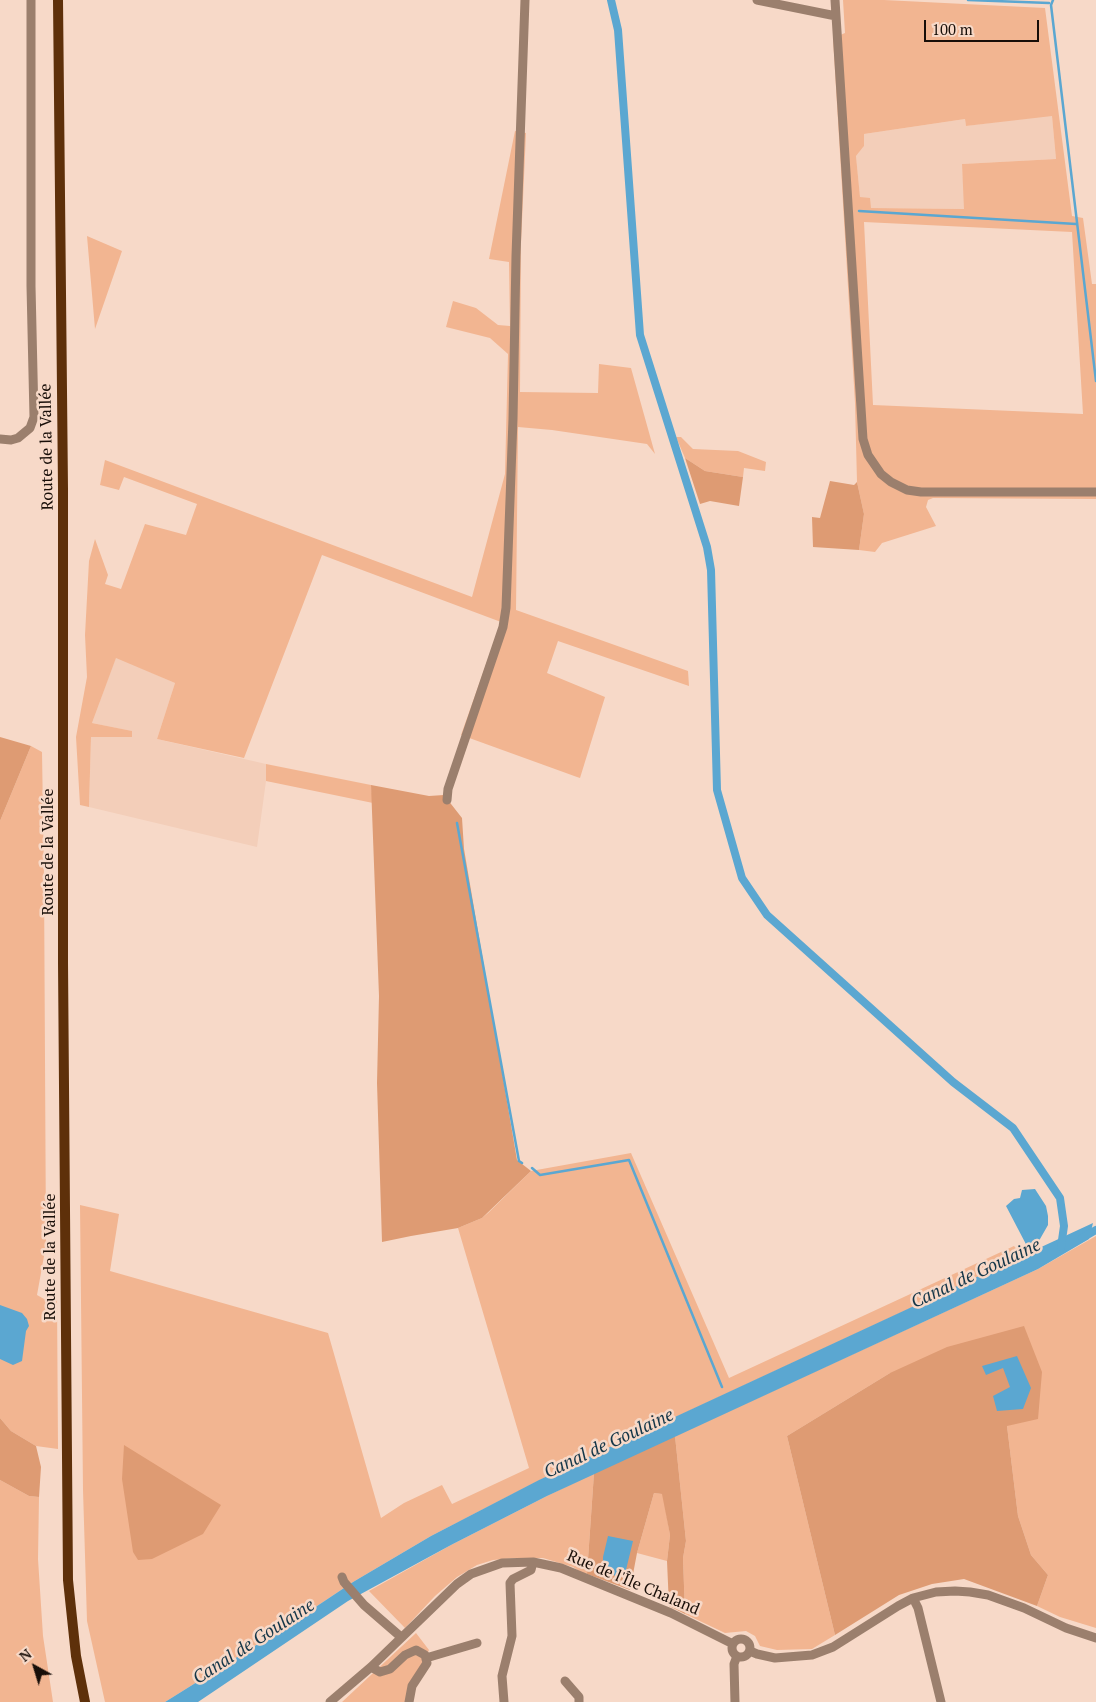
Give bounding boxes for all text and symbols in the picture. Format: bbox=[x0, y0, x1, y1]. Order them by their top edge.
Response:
scale bar bbox=[926, 10, 1041, 42]
text: 100 m bbox=[932, 19, 973, 39]
street label: Route de la Vallée bbox=[36, 383, 58, 511]
street label: Route de la Vallée bbox=[38, 789, 58, 915]
street label: Route de la Vallée bbox=[40, 1194, 60, 1320]
water label: Canal de Goulaine bbox=[908, 1234, 1044, 1314]
water label: Canal de Goulaine bbox=[541, 1404, 677, 1484]
street label: Rue de l'Île Chaland bbox=[564, 1546, 702, 1620]
water label: Canal de Goulaine bbox=[189, 1595, 319, 1689]
north arrow bbox=[10, 1642, 60, 1692]
text: N bbox=[15, 1644, 35, 1666]

